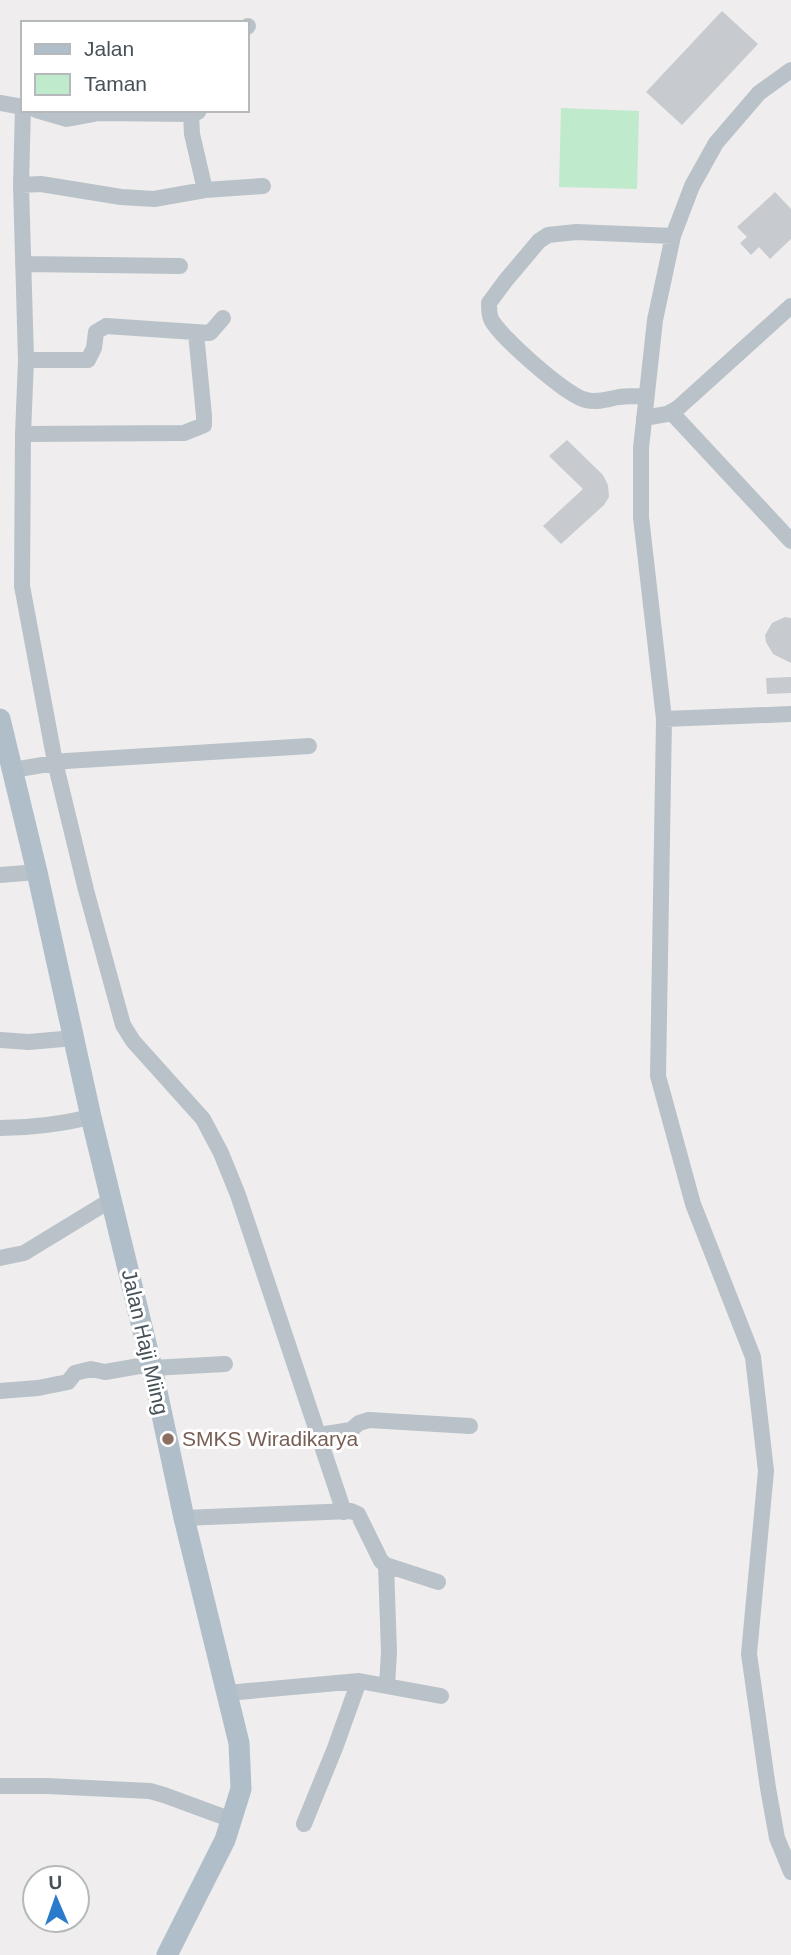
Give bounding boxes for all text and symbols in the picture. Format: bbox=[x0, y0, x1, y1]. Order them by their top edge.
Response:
legend bbox=[21, 21, 248, 112]
text: Jalan bbox=[84, 37, 134, 60]
text: Taman bbox=[84, 72, 147, 95]
street label: Jalan Haji Miing bbox=[118, 1267, 173, 1417]
place label: SMKS Wiradikarya bbox=[182, 1427, 359, 1450]
marker: SMKS Wiradikarya bbox=[160, 1431, 176, 1447]
north arrow bbox=[21, 1864, 91, 1934]
text: U bbox=[48, 1872, 63, 1893]

